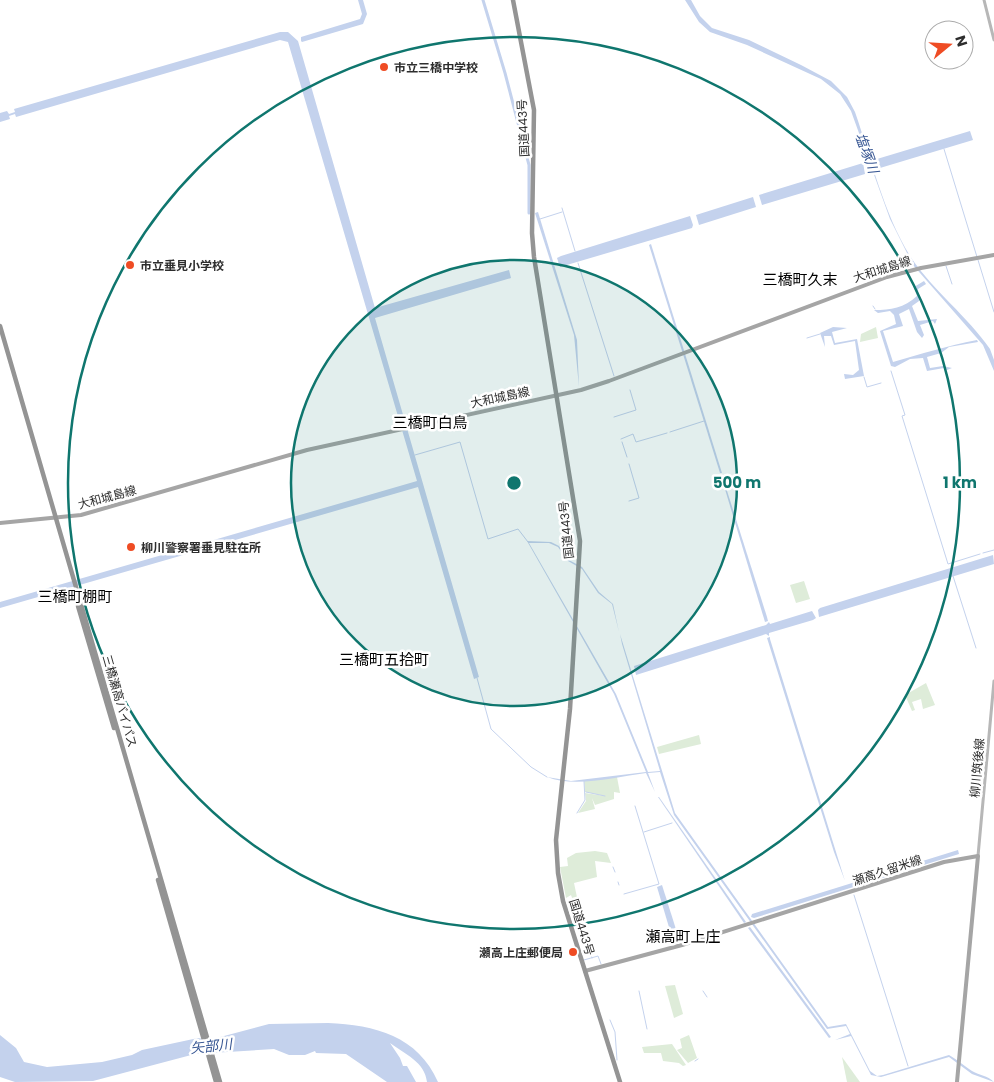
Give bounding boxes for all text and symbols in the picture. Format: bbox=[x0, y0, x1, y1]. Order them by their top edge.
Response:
north arrow bbox=[924, 20, 974, 70]
text: N bbox=[950, 33, 973, 49]
place label: 市立三橋中学校 bbox=[394, 59, 478, 76]
marker: 市立三橋中学校 bbox=[378, 61, 390, 73]
street label: 国道443号 bbox=[513, 99, 533, 157]
water label: 塩塚川 bbox=[850, 130, 884, 178]
street label: 大和城島線 bbox=[851, 252, 913, 286]
place label: 市立垂見小学校 bbox=[140, 257, 224, 274]
marker: 市立垂見小学校 bbox=[124, 259, 136, 271]
district label: 三橋町久末 bbox=[762, 269, 838, 290]
street label: 大和城島線 bbox=[469, 382, 531, 412]
district label: 三橋町白鳥 bbox=[392, 412, 468, 433]
text: 500 m bbox=[713, 472, 761, 493]
text: 1 km bbox=[943, 472, 977, 493]
centre of rings bbox=[505, 474, 523, 492]
street label: 大和城島線 bbox=[76, 481, 138, 513]
street label: 国道443号 bbox=[555, 500, 577, 560]
place label: 柳川警察署垂見駐在所 bbox=[141, 539, 261, 556]
marker: 柳川警察署垂見駐在所 bbox=[125, 541, 137, 553]
district label: 三橋町棚町 bbox=[37, 586, 113, 607]
district label: 三橋町五拾町 bbox=[339, 649, 429, 670]
street label: 三橋瀬高バイパス bbox=[99, 653, 141, 749]
street label: 柳川筑後線 bbox=[966, 737, 988, 799]
street label: 瀬高久留米線 bbox=[850, 851, 924, 889]
street label: 国道443号 bbox=[565, 897, 599, 957]
district label: 瀬高町上庄 bbox=[645, 926, 721, 947]
place label: 瀬高上庄郵便局 bbox=[479, 944, 563, 961]
marker: 瀬高上庄郵便局 bbox=[567, 946, 579, 958]
water label: 矢部川 bbox=[189, 1034, 235, 1058]

